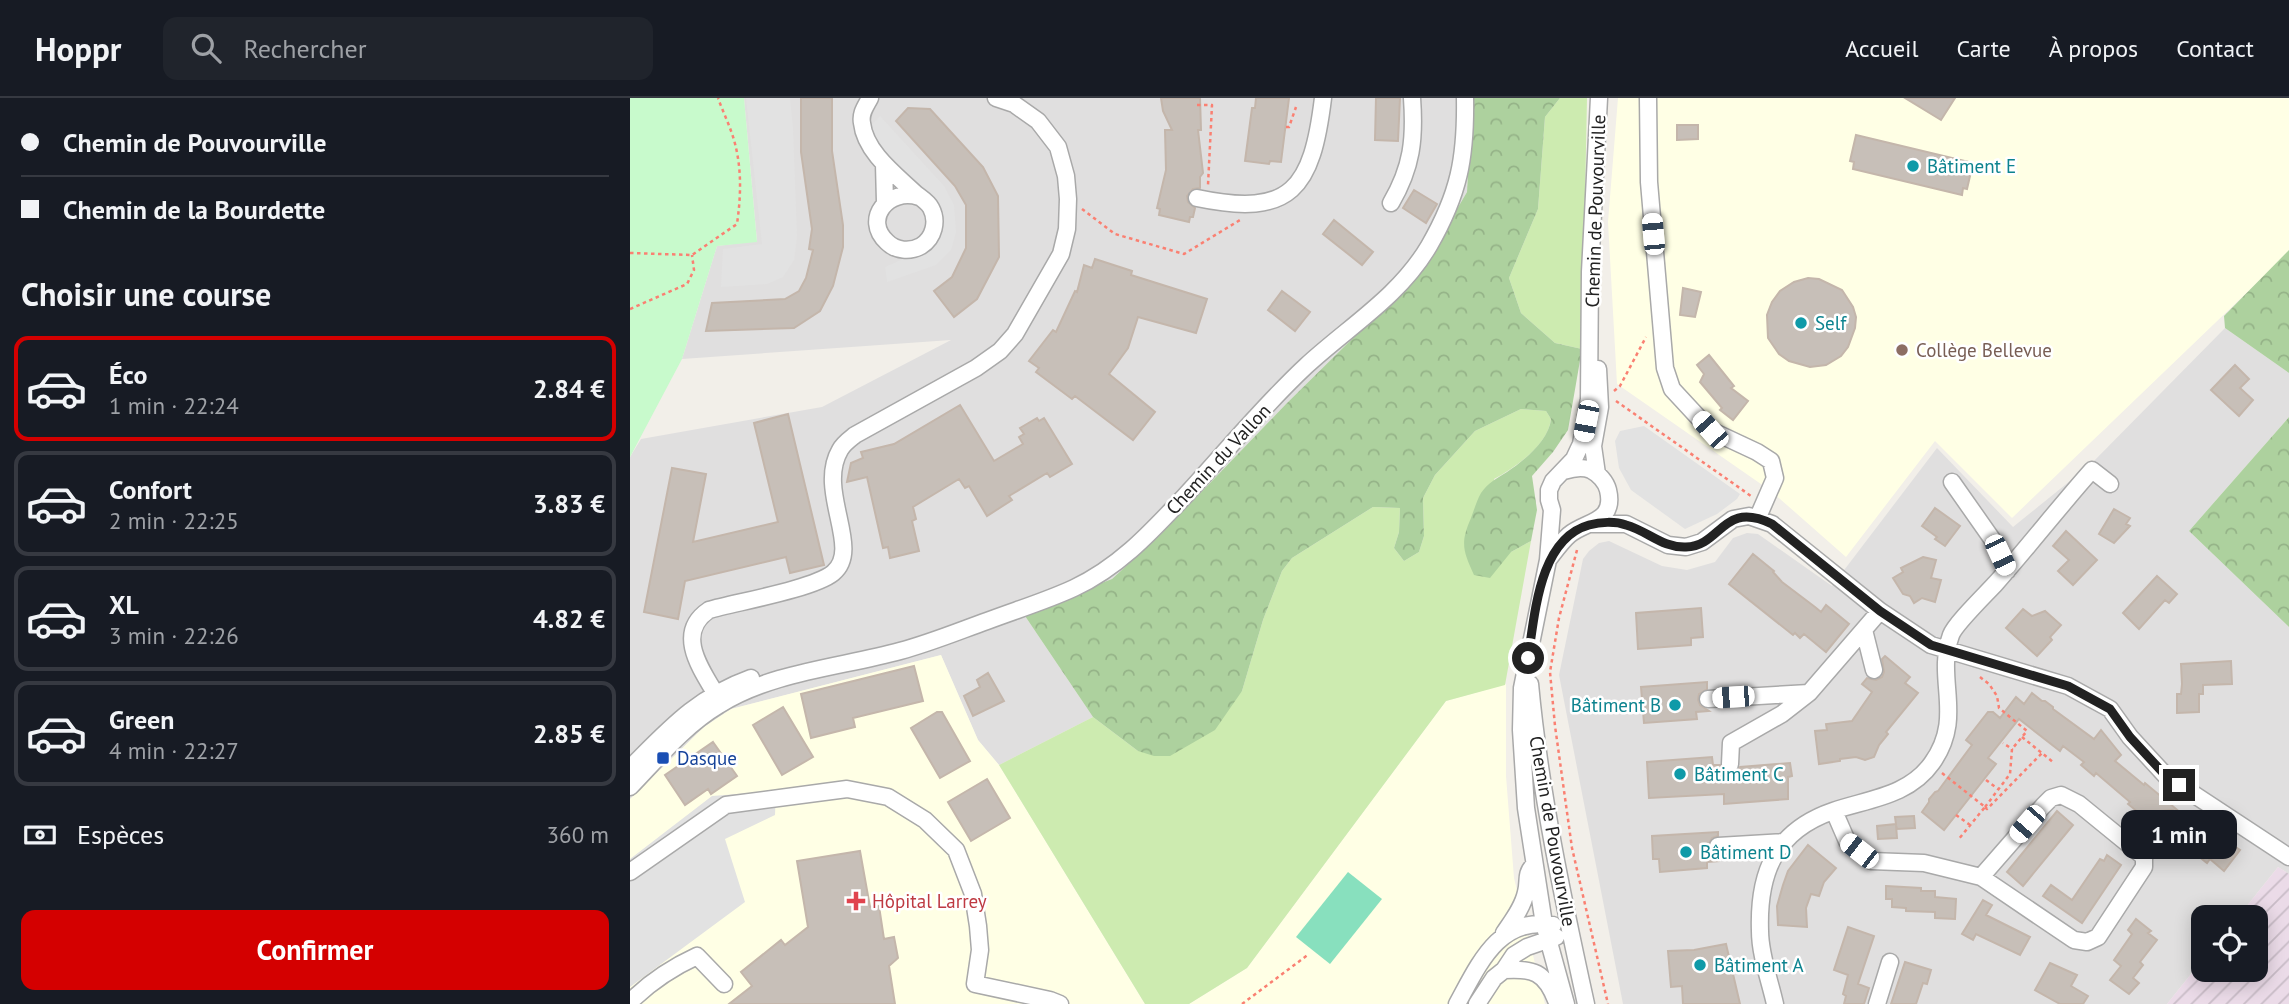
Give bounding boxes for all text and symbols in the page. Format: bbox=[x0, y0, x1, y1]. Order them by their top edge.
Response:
search box bbox=[163, 17, 653, 80]
text: Hoppr bbox=[35, 27, 121, 70]
icon: search bbox=[187, 29, 225, 67]
text: Rechercher bbox=[243, 32, 367, 65]
text: Accueil bbox=[1845, 33, 1919, 64]
text: Carte bbox=[1957, 33, 2011, 64]
text: À propos bbox=[2049, 33, 2138, 64]
text: Contact bbox=[2176, 33, 2254, 64]
street label: Chemin de Pouvourville bbox=[1580, 114, 1610, 308]
text: Chemin de Pouvourville bbox=[63, 126, 326, 159]
place label: Bâtiment E bbox=[1927, 154, 2016, 178]
marker: Bâtiment E bbox=[1905, 158, 1921, 174]
text: Chemin de la Bourdette bbox=[63, 193, 325, 226]
car bbox=[1641, 212, 1666, 256]
text: Choisir une course bbox=[21, 273, 271, 315]
place label: Self bbox=[1815, 311, 1847, 335]
marker: Self bbox=[1793, 315, 1809, 331]
place label: Collège Bellevue bbox=[1916, 338, 2052, 362]
marker: Collège Bellevue bbox=[1894, 342, 1910, 358]
icon: car bbox=[25, 357, 88, 420]
text: Éco bbox=[109, 358, 147, 391]
text: 2.84 € bbox=[533, 372, 605, 405]
text: 1 min · 22:24 bbox=[109, 391, 239, 420]
car bbox=[1572, 398, 1601, 444]
street label: Chemin du Vallon bbox=[1161, 399, 1275, 519]
car bbox=[1689, 407, 1732, 453]
icon: car bbox=[25, 472, 88, 535]
text: Confort bbox=[109, 473, 192, 506]
text: 3.83 € bbox=[533, 487, 605, 520]
text: 2 min · 22:25 bbox=[109, 506, 239, 535]
car bbox=[1982, 532, 2019, 578]
icon: car bbox=[25, 587, 88, 650]
text: XL bbox=[109, 588, 139, 621]
text: 4.82 € bbox=[533, 602, 605, 635]
text: 3 min · 22:26 bbox=[109, 621, 239, 650]
route start bbox=[1512, 642, 1544, 674]
car bbox=[1712, 685, 1755, 709]
place label: Bâtiment B bbox=[1571, 693, 1661, 717]
marker: Bâtiment B bbox=[1667, 697, 1683, 713]
icon: car bbox=[25, 702, 88, 765]
text: Green bbox=[109, 703, 174, 736]
text: 2.85 € bbox=[533, 717, 605, 750]
street label: Chemin de Pouvourville bbox=[1524, 734, 1582, 928]
text: 4 min · 22:27 bbox=[109, 736, 239, 765]
place label: Dasque bbox=[677, 746, 737, 770]
marker: Dasque bbox=[655, 750, 671, 766]
place label: Bâtiment C bbox=[1694, 762, 1784, 786]
marker: Bâtiment C bbox=[1672, 766, 1688, 782]
route end bbox=[2163, 769, 2195, 801]
car bbox=[2006, 801, 2049, 847]
callout: 1 min bbox=[2121, 810, 2237, 858]
icon: cash bbox=[21, 816, 59, 854]
text: Espèces bbox=[77, 818, 164, 851]
text: 360 m bbox=[547, 820, 609, 849]
text: 1 min bbox=[2151, 820, 2207, 849]
car bbox=[1836, 830, 1883, 872]
place label: Bâtiment D bbox=[1700, 840, 1791, 864]
marker: Bâtiment D bbox=[1678, 844, 1694, 860]
place label: Hôpital Larrey bbox=[872, 889, 987, 913]
marker: Hôpital Larrey bbox=[846, 891, 866, 911]
map controls bbox=[2191, 905, 2268, 982]
button: locate bbox=[2191, 905, 2268, 982]
button: Confirmer bbox=[21, 910, 609, 990]
place label: Bâtiment A bbox=[1714, 953, 1804, 977]
marker: Bâtiment A bbox=[1692, 957, 1708, 973]

